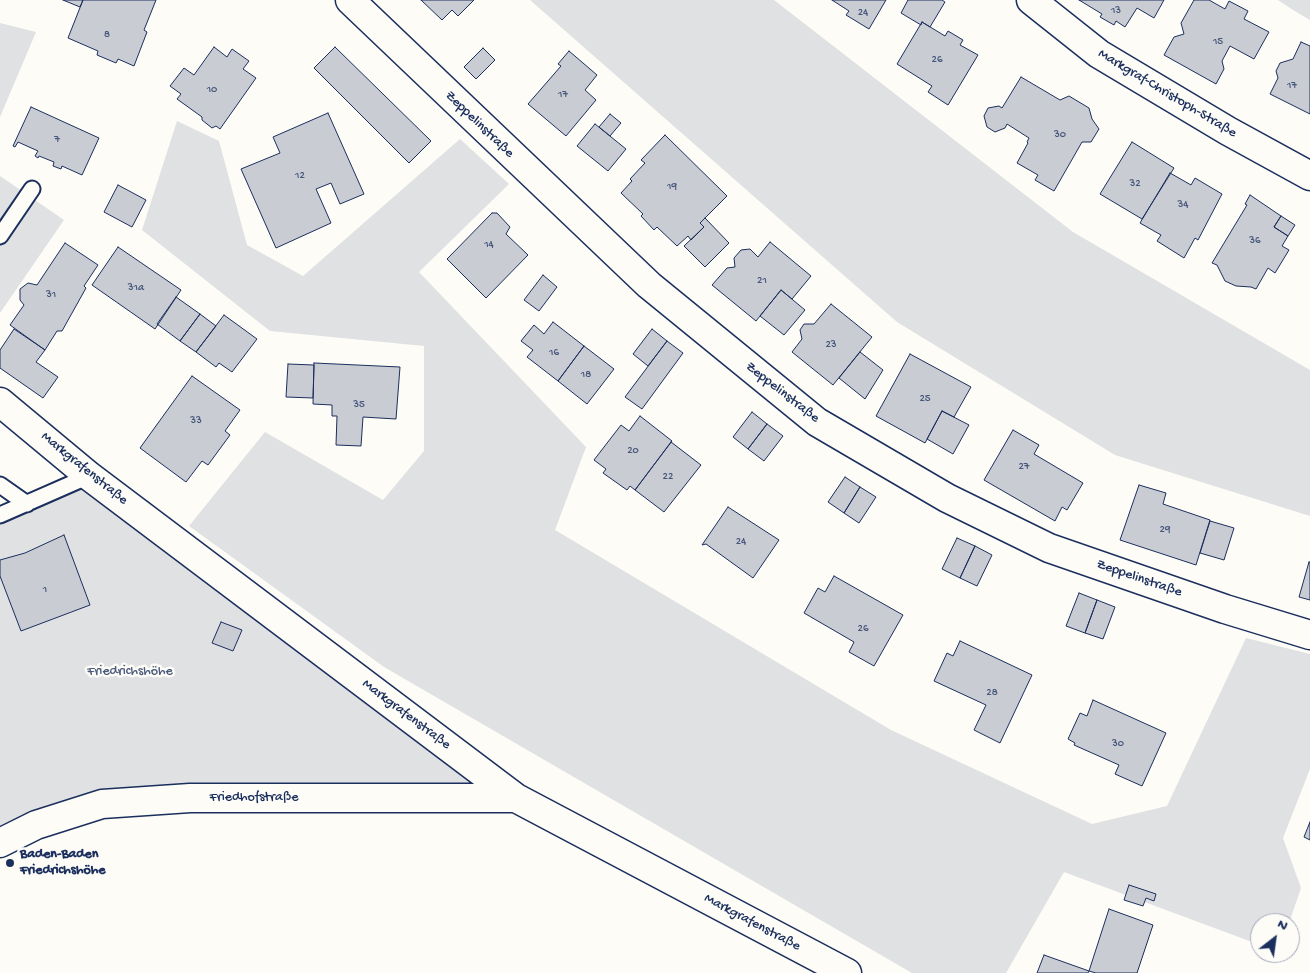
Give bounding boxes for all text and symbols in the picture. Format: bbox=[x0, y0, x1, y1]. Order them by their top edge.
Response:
house number: 13 bbox=[1111, 4, 1121, 18]
house number: 24 bbox=[858, 6, 868, 20]
house number: 8 bbox=[104, 28, 110, 42]
house number: 15 bbox=[1213, 35, 1223, 49]
street label: Markgraf-Christoph-Straße bbox=[1095, 46, 1239, 142]
house number: 26 bbox=[932, 53, 942, 67]
house number: 17 bbox=[1287, 79, 1297, 93]
house number: 10 bbox=[207, 83, 217, 97]
street label: Zeppelinstraße bbox=[441, 88, 517, 162]
house number: 17 bbox=[558, 88, 568, 102]
house number: 30 bbox=[1054, 128, 1066, 142]
house number: 7 bbox=[54, 133, 60, 147]
house number: 12 bbox=[295, 169, 305, 183]
house number: 32 bbox=[1129, 177, 1141, 191]
house number: 19 bbox=[667, 180, 677, 194]
house number: 34 bbox=[1178, 198, 1188, 212]
house number: 36 bbox=[1249, 234, 1261, 248]
house number: 14 bbox=[484, 238, 494, 252]
house number: 21 bbox=[757, 274, 767, 288]
house number: 31a bbox=[128, 281, 144, 295]
house number: 31 bbox=[46, 288, 56, 302]
house number: 23 bbox=[825, 338, 837, 352]
house number: 16 bbox=[549, 346, 559, 360]
street label: Zeppelinstraße bbox=[742, 359, 822, 427]
house number: 18 bbox=[581, 368, 591, 382]
house number: 25 bbox=[919, 392, 931, 406]
house number: 35 bbox=[353, 398, 365, 412]
house number: 33 bbox=[190, 414, 202, 428]
street label: Markgrafenstraße bbox=[37, 429, 131, 509]
house number: 20 bbox=[627, 444, 639, 458]
house number: 27 bbox=[1018, 460, 1030, 474]
house number: 22 bbox=[663, 470, 673, 484]
house number: 29 bbox=[1160, 523, 1170, 537]
house number: 24 bbox=[736, 535, 746, 549]
street label: Zeppelinstraße bbox=[1094, 557, 1184, 601]
house number: 1 bbox=[43, 583, 47, 597]
house number: 26 bbox=[858, 622, 868, 636]
park label: Friedrichshöhe bbox=[87, 664, 173, 680]
street label: Markgrafenstraße bbox=[358, 676, 454, 754]
house number: 28 bbox=[986, 686, 998, 700]
house number: 30 bbox=[1112, 737, 1124, 751]
street label: Friedhofstraße bbox=[210, 790, 298, 806]
place label: Baden-Baden Friedrichshöhe bbox=[20, 847, 106, 880]
marker: Baden-Baden Friedrichshöhe bbox=[4, 857, 16, 869]
street label: Markgrafenstraße bbox=[701, 890, 803, 956]
north arrow bbox=[1250, 913, 1300, 963]
text: N bbox=[1274, 916, 1290, 935]

